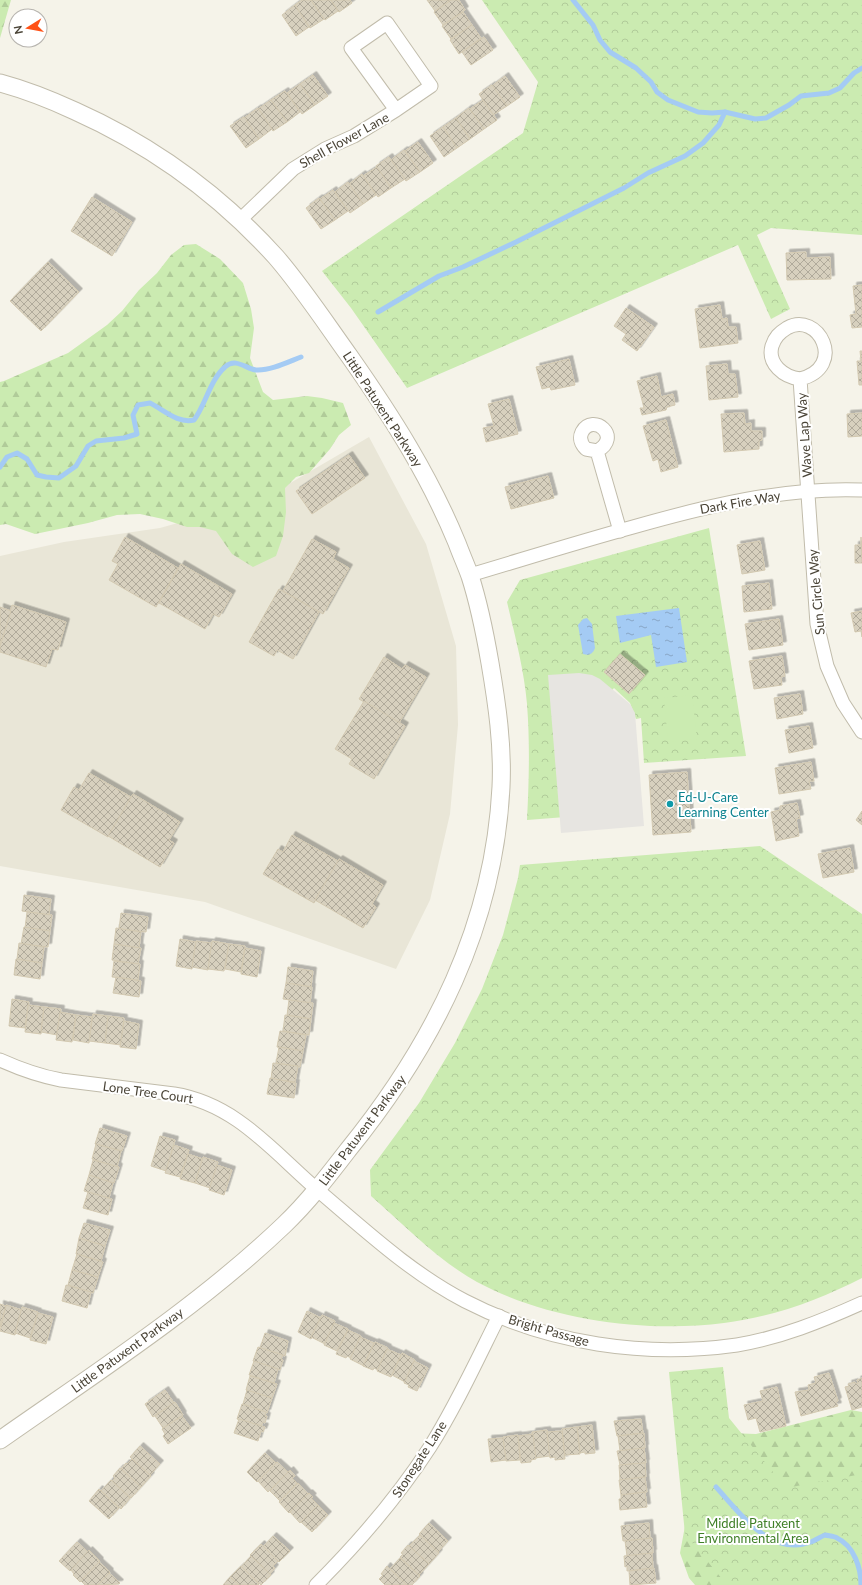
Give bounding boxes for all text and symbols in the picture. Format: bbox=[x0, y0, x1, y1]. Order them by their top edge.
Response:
north arrow bbox=[8, 8, 48, 48]
text: N bbox=[11, 25, 25, 35]
street label: Shell Flower Lane bbox=[296, 109, 392, 171]
street label: Little Patuxent Parkway bbox=[340, 348, 427, 470]
street label: Wave Lap Way bbox=[793, 392, 815, 478]
street label: Dark Fire Way bbox=[698, 487, 782, 517]
street label: Sun Circle Way bbox=[804, 548, 828, 636]
place label: Ed-U-Care Learning Center bbox=[678, 789, 769, 820]
marker: Ed-U-Care Learning Center bbox=[665, 799, 675, 809]
street label: Little Patuxent Parkway bbox=[315, 1071, 409, 1189]
street label: Lone Tree Court bbox=[102, 1078, 194, 1106]
street label: Little Patuxent Parkway bbox=[68, 1304, 186, 1396]
street label: Bright Passage bbox=[507, 1311, 591, 1349]
street label: Stonegate Lane bbox=[388, 1418, 450, 1500]
park label: Middle Patuxent Environmental Area bbox=[697, 1515, 809, 1546]

